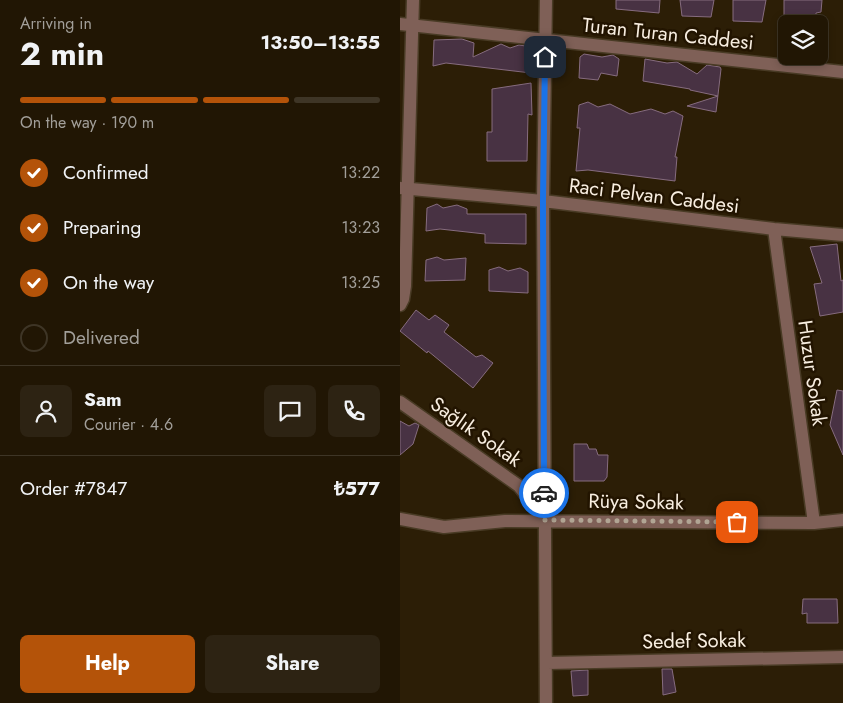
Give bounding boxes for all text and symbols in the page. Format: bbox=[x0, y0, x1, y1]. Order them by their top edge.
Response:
street label: Turan Turan Caddesi bbox=[581, 11, 755, 57]
text: Arriving in bbox=[20, 12, 92, 35]
map controls bbox=[778, 15, 828, 65]
button: layers bbox=[778, 15, 828, 65]
text: 13:50–13:55 bbox=[261, 29, 380, 56]
text: 2 min bbox=[20, 31, 104, 77]
pin bbox=[524, 36, 566, 78]
icon: home bbox=[531, 43, 559, 71]
text: On the way · 190 m bbox=[20, 111, 154, 134]
icon: check bbox=[20, 159, 48, 187]
text: Confirmed bbox=[63, 159, 149, 186]
text: 13:22 bbox=[341, 161, 380, 184]
street label: Raci Pelvan Caddesi bbox=[567, 171, 741, 221]
icon: check bbox=[20, 214, 48, 242]
text: Preparing bbox=[63, 214, 141, 241]
text: 13:23 bbox=[341, 216, 380, 239]
icon: check bbox=[20, 269, 48, 297]
text: On the way bbox=[63, 269, 154, 296]
text: 13:25 bbox=[341, 271, 380, 294]
street label: Huzur Sokak bbox=[790, 318, 834, 428]
text: Delivered bbox=[63, 324, 140, 351]
button: person bbox=[20, 385, 72, 437]
button: chat bbox=[264, 385, 316, 437]
button: phone bbox=[328, 385, 380, 437]
text: Sam bbox=[84, 386, 122, 413]
street label: Sağlık Sokak bbox=[424, 390, 528, 474]
text: Courier · 4.6 bbox=[84, 413, 173, 436]
courier bbox=[519, 468, 569, 518]
text: Order #7847 bbox=[20, 475, 127, 502]
text: ₺577 bbox=[334, 475, 380, 502]
icon: car bbox=[530, 479, 558, 507]
street label: Rüya Sokak bbox=[588, 487, 684, 517]
pin bbox=[716, 501, 758, 543]
icon: bag bbox=[723, 508, 751, 536]
street label: Sedef Sokak bbox=[642, 626, 746, 656]
button: Help bbox=[20, 635, 195, 693]
button: Share bbox=[205, 635, 380, 693]

